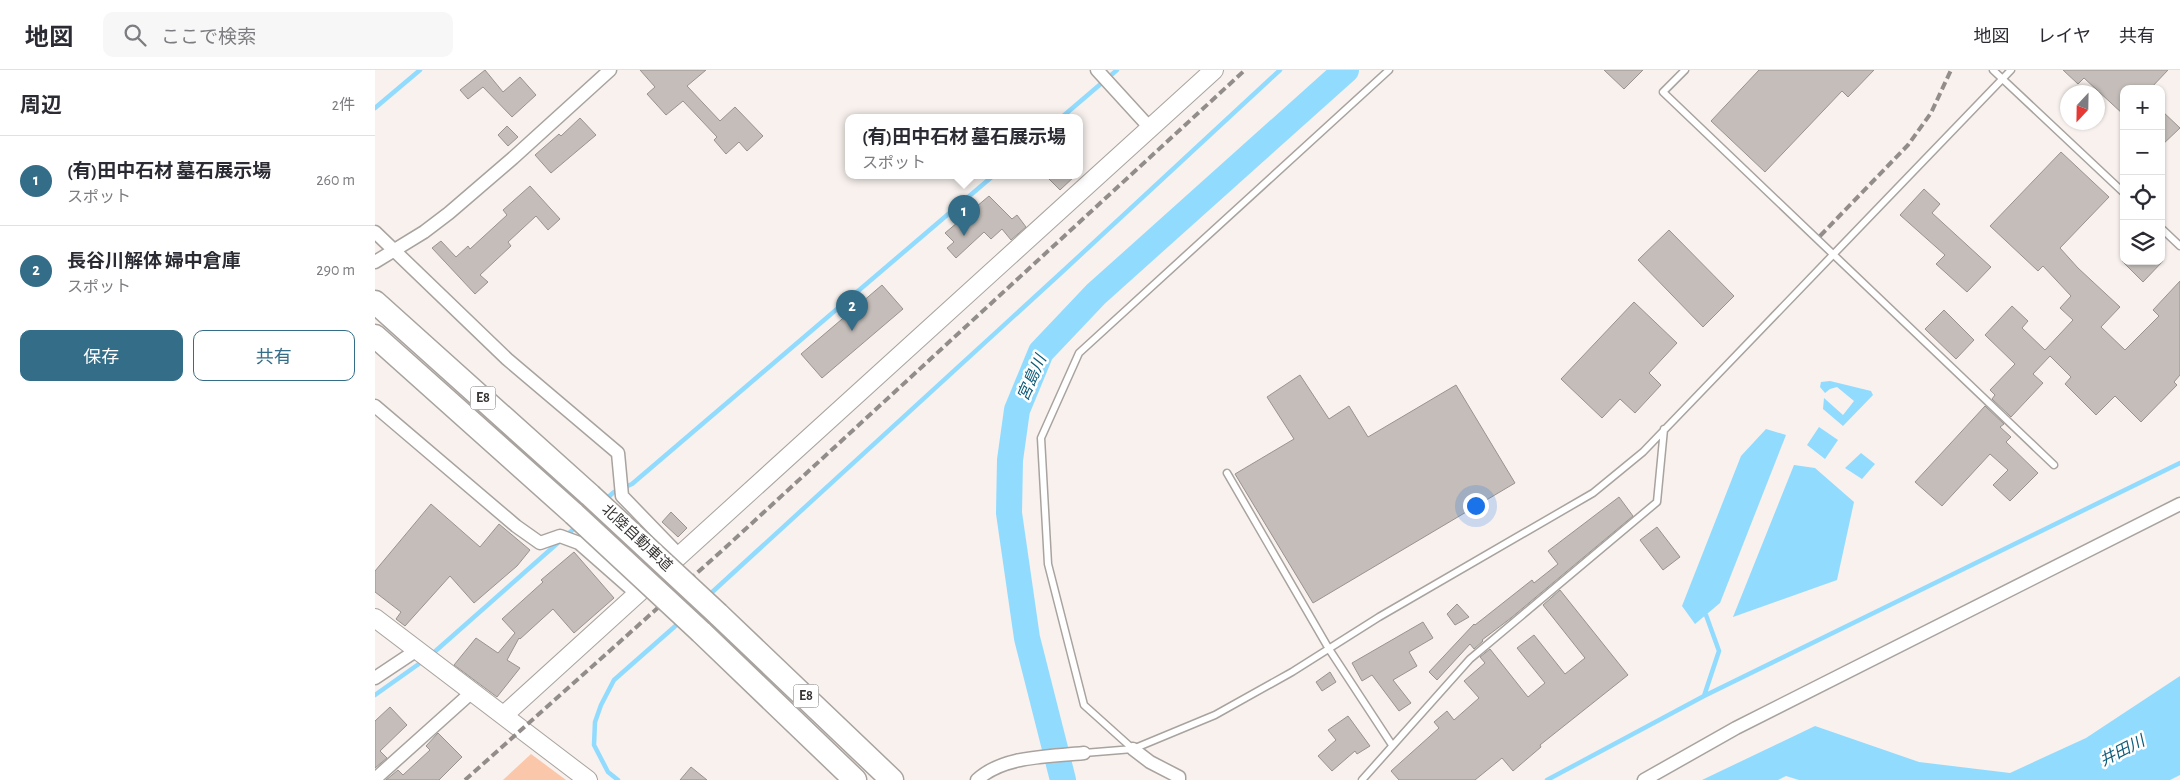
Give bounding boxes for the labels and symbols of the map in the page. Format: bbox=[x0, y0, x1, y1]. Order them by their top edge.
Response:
north arrow bbox=[2060, 85, 2105, 130]
pin: 1 bbox=[948, 195, 980, 236]
pin: 2 bbox=[836, 290, 868, 331]
water label: 宮島川 bbox=[1014, 351, 1050, 403]
road number: E8 bbox=[471, 386, 495, 409]
your location bbox=[1463, 493, 1489, 519]
street label: 北陸自動車道 bbox=[599, 500, 676, 574]
road number: E8 bbox=[793, 684, 819, 708]
water label: 井田川 bbox=[2097, 731, 2149, 769]

